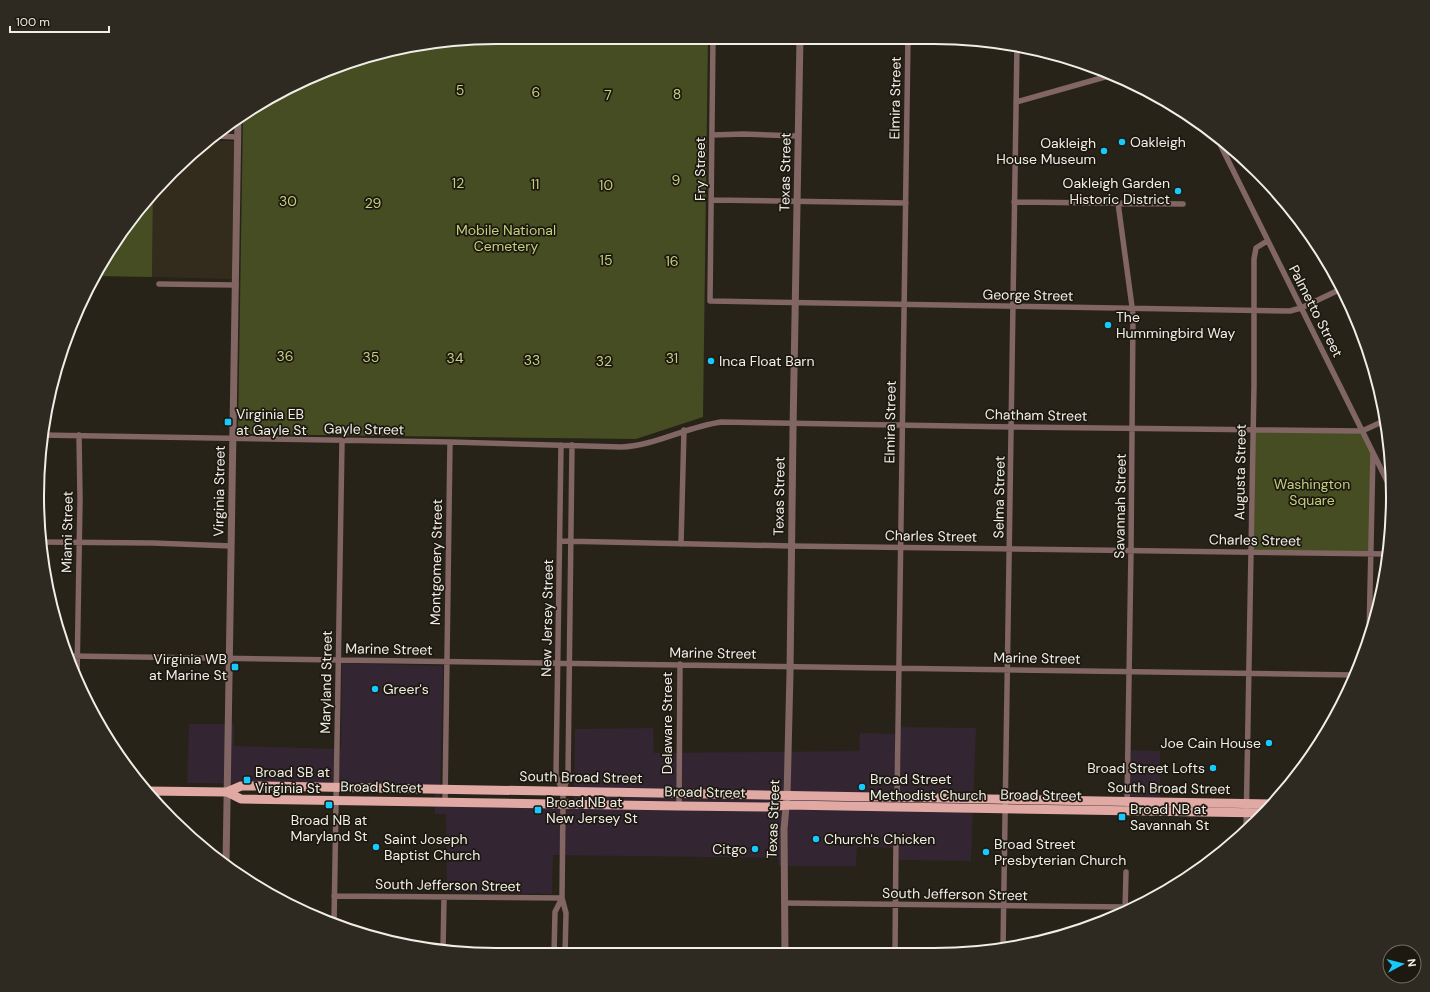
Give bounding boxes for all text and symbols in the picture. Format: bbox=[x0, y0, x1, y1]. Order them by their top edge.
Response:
scale bar bbox=[10, 8, 109, 34]
text: 100 m bbox=[16, 14, 50, 30]
street label: Elmira Street bbox=[885, 56, 905, 140]
park label: 5 bbox=[456, 81, 464, 99]
park label: 6 bbox=[532, 83, 540, 101]
park label: 8 bbox=[673, 85, 681, 103]
park label: 7 bbox=[604, 86, 612, 104]
street label: Texas Street bbox=[775, 132, 795, 212]
place label: Oakleigh bbox=[1130, 133, 1186, 151]
place label: Oakleigh House Museum bbox=[996, 134, 1096, 168]
street label: Fry Street bbox=[691, 137, 709, 201]
marker: Oakleigh bbox=[1117, 137, 1127, 147]
marker: Oakleigh House Museum bbox=[1099, 146, 1109, 156]
park label: 9 bbox=[672, 171, 681, 189]
park label: 12 bbox=[452, 174, 464, 192]
place label: Oakleigh Garden Historic District bbox=[1063, 174, 1170, 208]
park label: 11 bbox=[531, 175, 539, 193]
park label: 10 bbox=[599, 176, 613, 194]
marker: Oakleigh Garden Historic District bbox=[1173, 186, 1183, 196]
park label: 30 bbox=[279, 192, 297, 210]
park label: 29 bbox=[365, 194, 382, 212]
park label: Mobile National Cemetery bbox=[456, 221, 556, 255]
park label: 15 bbox=[600, 251, 612, 269]
park label: 16 bbox=[665, 252, 679, 270]
street label: Palmetto Street bbox=[1285, 262, 1347, 360]
street label: George Street bbox=[982, 285, 1074, 305]
place label: The Hummingbird Way bbox=[1116, 308, 1236, 342]
marker: The Hummingbird Way bbox=[1103, 320, 1113, 330]
park label: 36 bbox=[276, 347, 294, 365]
park label: 35 bbox=[363, 348, 379, 366]
park label: 34 bbox=[447, 349, 464, 367]
park label: 31 bbox=[666, 349, 678, 367]
park label: 33 bbox=[524, 351, 540, 369]
park label: 32 bbox=[596, 352, 612, 370]
place label: Inca Float Barn bbox=[719, 352, 814, 370]
marker: Inca Float Barn bbox=[706, 356, 716, 366]
street label: Elmira Street bbox=[880, 380, 900, 464]
place label: Virginia EB at Gayle St bbox=[236, 405, 307, 439]
street label: Chatham Street bbox=[985, 405, 1087, 425]
marker: Virginia EB at Gayle St bbox=[223, 417, 233, 427]
street label: Gayle Street bbox=[324, 419, 404, 439]
street label: Augusta Street bbox=[1230, 424, 1250, 520]
street label: Virginia Street bbox=[209, 445, 229, 537]
street label: Savannah Street bbox=[1110, 453, 1130, 559]
street label: Texas Street bbox=[769, 456, 789, 536]
street label: Selma Street bbox=[989, 456, 1009, 538]
park label: Washington Square bbox=[1274, 475, 1350, 509]
street label: Miami Street bbox=[57, 491, 77, 573]
street label: Montgomery Street bbox=[426, 499, 446, 625]
street label: Charles Street bbox=[885, 526, 977, 546]
street label: Charles Street bbox=[1209, 530, 1301, 550]
street label: New Jersey Street bbox=[537, 559, 557, 677]
street label: Maryland Street bbox=[316, 630, 336, 734]
street label: Marine Street bbox=[345, 639, 433, 659]
street label: Marine Street bbox=[669, 643, 757, 663]
street label: Marine Street bbox=[993, 648, 1081, 668]
place label: Virginia WB at Marine St bbox=[149, 650, 227, 684]
marker: Virginia WB at Marine St bbox=[230, 662, 240, 672]
street label: Delaware Street bbox=[658, 672, 676, 774]
place label: Greer's bbox=[383, 680, 429, 698]
marker: Greer's bbox=[370, 684, 380, 694]
place label: Joe Cain House bbox=[1160, 734, 1261, 752]
marker: Joe Cain House bbox=[1264, 738, 1274, 748]
place label: Broad Street Lofts bbox=[1087, 759, 1205, 777]
place label: Broad SB at Virginia St bbox=[255, 763, 330, 797]
marker: Broad Street Lofts bbox=[1208, 763, 1218, 773]
street label: South Broad Street bbox=[519, 767, 643, 787]
place label: Broad Street Methodist Church bbox=[870, 770, 986, 804]
marker: Broad SB at Virginia St bbox=[242, 775, 252, 785]
street label: Broad Street bbox=[340, 777, 422, 797]
street label: South Broad Street bbox=[1107, 778, 1231, 798]
street label: Texas Street bbox=[763, 779, 783, 859]
street label: Broad Street bbox=[664, 782, 746, 802]
marker: Broad Street Methodist Church bbox=[857, 782, 867, 792]
street label: Broad Street bbox=[1000, 785, 1082, 805]
place label: Broad NB at New Jersey St bbox=[546, 793, 638, 827]
marker: Broad NB at Maryland St bbox=[324, 800, 334, 810]
place label: Broad NB at Savannah St bbox=[1130, 800, 1209, 834]
marker: Broad NB at New Jersey St bbox=[533, 805, 543, 815]
place label: Broad NB at Maryland St bbox=[290, 811, 368, 845]
marker: Broad NB at Savannah St bbox=[1117, 812, 1127, 822]
place label: Saint Joseph Baptist Church bbox=[384, 830, 480, 864]
place label: Church's Chicken bbox=[824, 830, 935, 848]
marker: Church's Chicken bbox=[811, 834, 821, 844]
place label: Broad Street Presbyterian Church bbox=[994, 835, 1126, 869]
place label: Citgo bbox=[712, 840, 747, 858]
marker: Saint Joseph Baptist Church bbox=[371, 842, 381, 852]
marker: Citgo bbox=[750, 844, 760, 854]
marker: Broad Street Presbyterian Church bbox=[981, 847, 991, 857]
street label: South Jefferson Street bbox=[375, 875, 521, 895]
street label: South Jefferson Street bbox=[882, 884, 1028, 904]
north arrow bbox=[1382, 944, 1422, 984]
text: N bbox=[1404, 958, 1419, 968]

